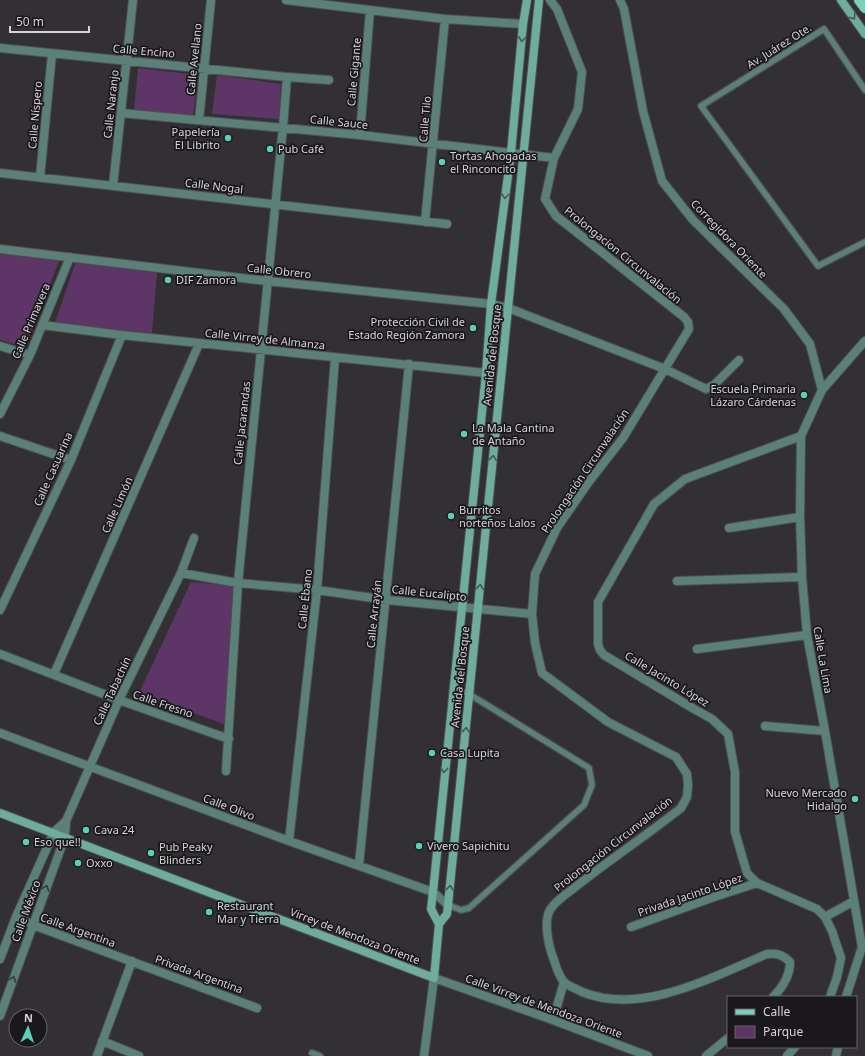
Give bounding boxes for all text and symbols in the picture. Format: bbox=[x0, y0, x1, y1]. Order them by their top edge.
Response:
scale bar bbox=[10, 8, 89, 34]
text: 50 m bbox=[16, 13, 44, 30]
one-way arrow bbox=[848, 13, 856, 20]
street label: Av. Juárez Ote. bbox=[743, 20, 814, 72]
street label: Calle Avellano bbox=[182, 22, 205, 96]
one-way arrow bbox=[517, 36, 526, 42]
street label: Calle Gigante bbox=[343, 37, 364, 107]
street label: Calle Encino bbox=[112, 40, 176, 61]
street label: Calle Naranjo bbox=[99, 68, 122, 139]
street label: Calle Níspero bbox=[24, 80, 45, 150]
street label: Calle Tilo bbox=[415, 95, 434, 143]
street label: Calle Sauce bbox=[309, 111, 369, 132]
place label: Papelería El Librito bbox=[172, 124, 220, 152]
marker: Papelería El Librito bbox=[223, 133, 233, 143]
place label: Pub Café bbox=[278, 141, 324, 156]
marker: Pub Café bbox=[265, 144, 275, 154]
place label: Tortas Ahogadas el Rinconcito bbox=[450, 148, 536, 176]
marker: Tortas Ahogadas el Rinconcito bbox=[437, 157, 447, 167]
street label: Calle Nogal bbox=[184, 174, 244, 197]
one-way arrow bbox=[501, 193, 510, 199]
street label: Corregidora Oriente bbox=[688, 196, 771, 281]
street label: Prolongacíon Circunvalación bbox=[562, 203, 685, 307]
street label: Calle Obrero bbox=[246, 260, 312, 281]
place label: DIF Zamora bbox=[176, 272, 236, 287]
marker: DIF Zamora bbox=[163, 275, 173, 285]
street label: Calle Primavera bbox=[8, 281, 53, 361]
street label: Avenida del Bosque bbox=[479, 304, 504, 406]
place label: Protección Civil de Estado Región Zamora bbox=[348, 314, 465, 342]
marker: Protección Civil de Estado Región Zamora bbox=[468, 323, 478, 333]
street label: Calle Virrey de Almanza bbox=[204, 325, 326, 352]
street label: Calle Jacarandas bbox=[230, 380, 253, 466]
place label: Escuela Primaria Lázaro Cárdenas bbox=[710, 381, 796, 409]
marker: Escuela Primaria Lázaro Cárdenas bbox=[799, 390, 809, 400]
street label: Prolongación Circunvalación bbox=[537, 406, 632, 536]
place label: La Mala Cantina de Antaño bbox=[472, 420, 555, 448]
street label: Calle Casuarina bbox=[30, 429, 76, 508]
marker: La Mala Cantina de Antaño bbox=[459, 429, 469, 439]
one-way arrow bbox=[488, 455, 497, 461]
street label: Calle Limón bbox=[97, 474, 136, 535]
place label: Burritos norteños Lalos bbox=[459, 502, 535, 530]
marker: Burritos norteños Lalos bbox=[446, 511, 456, 521]
street label: Calle Ébano bbox=[294, 568, 315, 630]
street label: Calle Arrayán bbox=[362, 579, 385, 649]
street label: Calle Eucalipto bbox=[391, 581, 468, 604]
one-way arrow bbox=[475, 584, 484, 590]
street label: Calle La Lima bbox=[810, 625, 837, 695]
street label: Avenida del Bosque bbox=[447, 626, 472, 728]
street label: Calle Jacinto López bbox=[622, 647, 712, 710]
street label: Calle Tabachín bbox=[89, 654, 134, 727]
street label: Calle Fresno bbox=[131, 686, 196, 721]
one-way arrow bbox=[461, 727, 470, 733]
place label: Casa Lupita bbox=[440, 745, 500, 760]
marker: Casa Lupita bbox=[427, 748, 437, 758]
one-way arrow bbox=[440, 767, 449, 773]
place label: Nuevo Mercado Hidalgo bbox=[765, 785, 847, 813]
street label: Calle Olivo bbox=[201, 790, 258, 823]
street label: Prolongación Circunvalación bbox=[550, 793, 675, 895]
marker: Nuevo Mercado Hidalgo bbox=[850, 794, 860, 804]
place label: Cava 24 bbox=[94, 822, 135, 837]
marker: Cava 24 bbox=[81, 825, 91, 835]
place label: Eso que!! bbox=[34, 834, 81, 849]
marker: Eso que!! bbox=[21, 837, 31, 847]
place label: Vivero Sapichitu bbox=[427, 838, 510, 853]
place label: Pub Peaky Blinders bbox=[159, 839, 213, 867]
marker: Vivero Sapichitu bbox=[414, 841, 424, 851]
marker: Pub Peaky Blinders bbox=[146, 848, 156, 858]
place label: Oxxo bbox=[86, 855, 113, 870]
marker: Oxxo bbox=[73, 858, 83, 868]
street label: Privada Jacinto López bbox=[636, 870, 744, 919]
street label: Calle México bbox=[7, 878, 44, 944]
one-way arrow bbox=[42, 885, 50, 892]
one-way arrow bbox=[445, 885, 454, 891]
place label: Restaurant Mar y Tierra bbox=[217, 898, 279, 926]
street label: Virrey de Mendoza Oriente bbox=[288, 904, 422, 967]
marker: Restaurant Mar y Tierra bbox=[204, 907, 214, 917]
street label: Calle Argentina bbox=[39, 909, 118, 950]
street label: Privada Argentina bbox=[153, 951, 245, 996]
street label: Calle Virrey de Mendoza Oriente bbox=[464, 970, 625, 1041]
one-way arrow bbox=[9, 976, 17, 983]
legend bbox=[727, 996, 857, 1048]
text: Calle bbox=[763, 1003, 791, 1020]
north arrow bbox=[8, 1008, 48, 1048]
text: N bbox=[24, 1010, 33, 1025]
text: Parque bbox=[763, 1023, 804, 1040]

